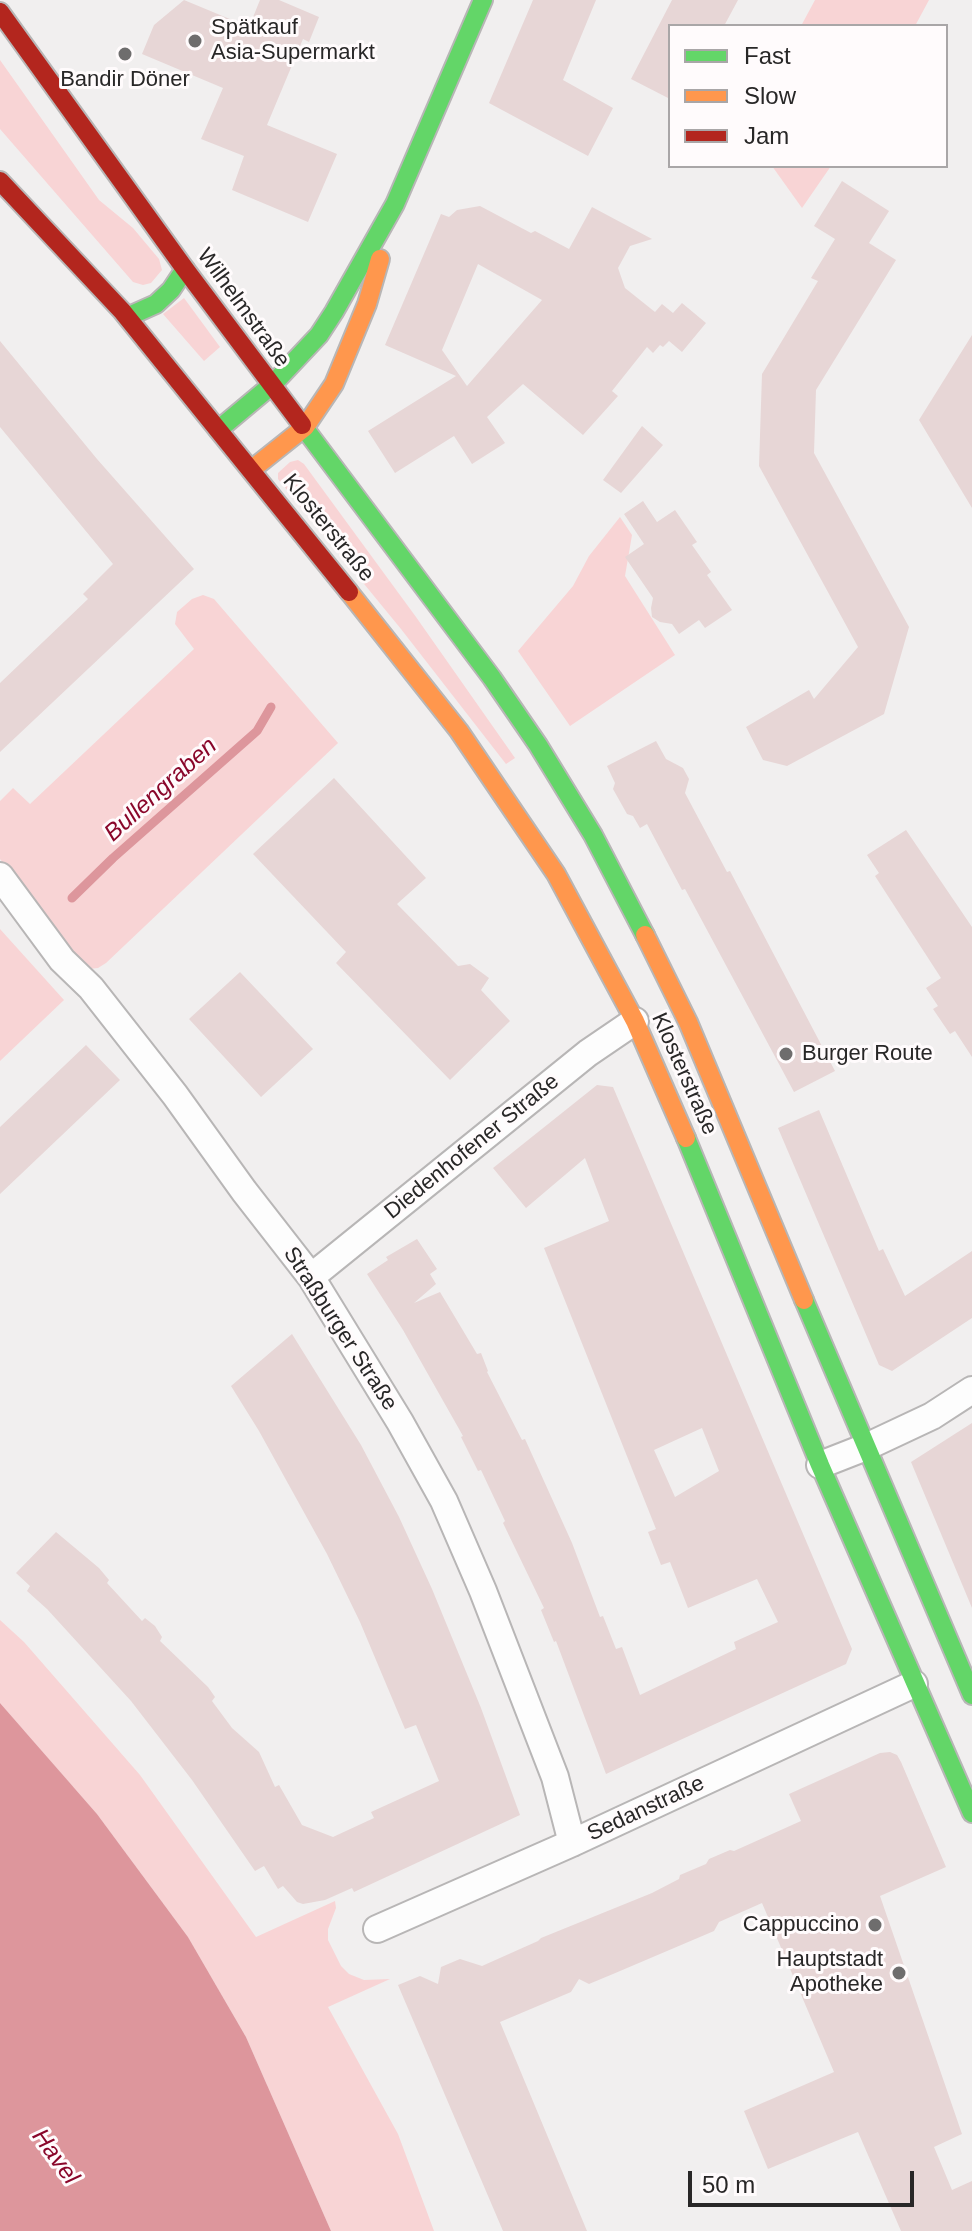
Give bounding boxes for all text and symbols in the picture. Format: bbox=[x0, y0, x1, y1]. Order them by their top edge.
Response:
place label: Spätkauf Asia-Supermarkt bbox=[211, 15, 375, 66]
legend bbox=[668, 24, 948, 168]
marker: Spätkauf Asia-Supermarkt bbox=[186, 32, 204, 50]
text: Fast bbox=[744, 42, 791, 69]
marker: Bandir Döner bbox=[116, 45, 134, 63]
place label: Bandir Döner bbox=[60, 67, 190, 93]
text: Slow bbox=[744, 82, 796, 109]
text: Jam bbox=[744, 122, 789, 149]
street label: Wilhelmstraße bbox=[191, 243, 295, 373]
street label: Klosterstraße bbox=[277, 469, 379, 587]
water label: Bullengraben bbox=[99, 732, 223, 848]
street label: Klosterstraße bbox=[645, 1009, 723, 1139]
place label: Burger Route bbox=[802, 1041, 933, 1067]
marker: Burger Route bbox=[777, 1045, 795, 1063]
street label: Diedenhofener Straße bbox=[380, 1069, 564, 1225]
street label: Straßburger Straße bbox=[277, 1242, 403, 1416]
street label: Sedanstraße bbox=[583, 1770, 709, 1848]
place label: Cappuccino bbox=[743, 1912, 859, 1938]
marker: Cappuccino bbox=[866, 1916, 884, 1934]
place label: Hauptstadt Apotheke bbox=[777, 1947, 883, 1998]
marker: Hauptstadt Apotheke bbox=[890, 1964, 908, 1982]
water label: Havel bbox=[25, 2124, 85, 2190]
scale bar bbox=[692, 2155, 918, 2205]
text: 50 m bbox=[702, 2171, 755, 2198]

